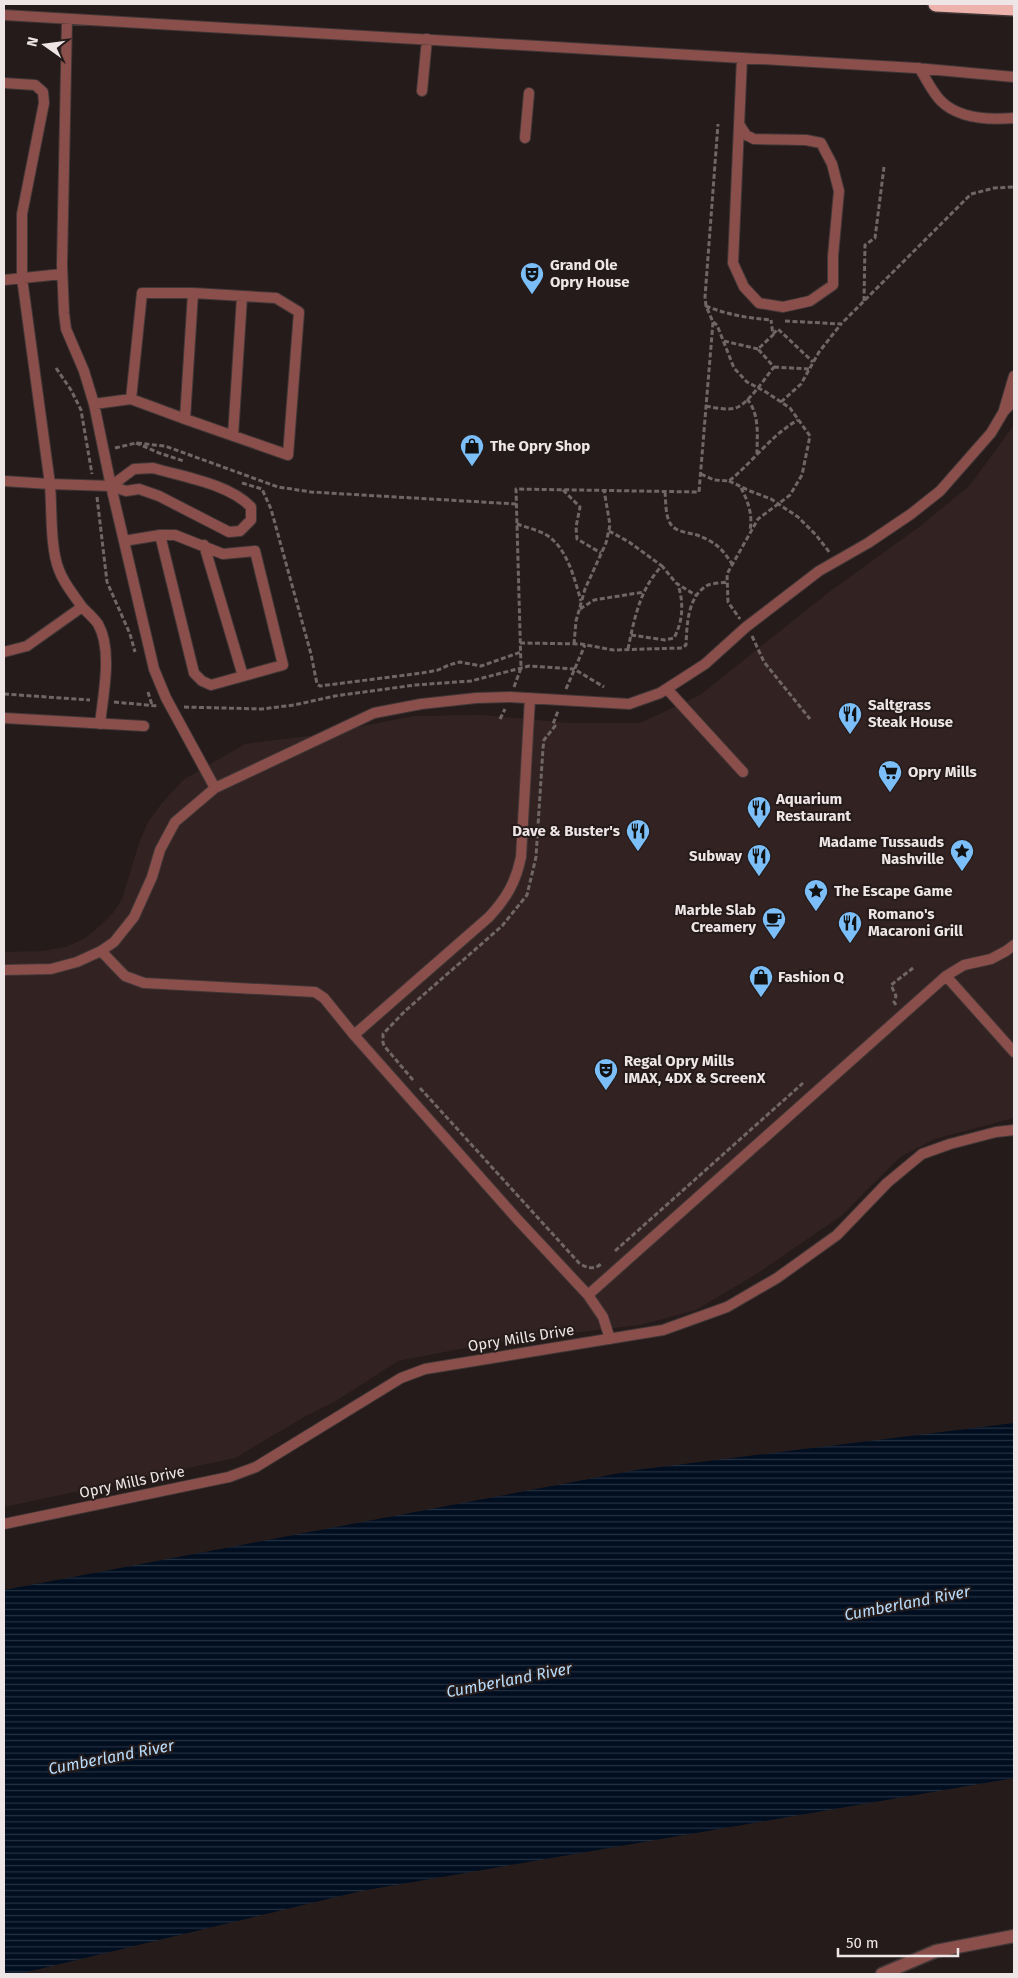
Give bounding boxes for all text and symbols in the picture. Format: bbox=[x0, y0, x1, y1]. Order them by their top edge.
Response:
north arrow bbox=[20, 20, 70, 70]
text: N bbox=[23, 35, 42, 49]
place label: Grand Ole Opry House bbox=[550, 256, 630, 291]
theatre icon: Grand Ole Opry House bbox=[519, 261, 545, 295]
shop icon: The Opry Shop bbox=[459, 433, 485, 467]
place label: The Opry Shop bbox=[490, 437, 590, 455]
place label: Saltgrass Steak House bbox=[868, 696, 953, 731]
restaurant icon: Saltgrass Steak House bbox=[837, 701, 863, 735]
supermarket icon: Opry Mills bbox=[877, 759, 903, 793]
place label: Opry Mills bbox=[908, 763, 977, 781]
place label: Aquarium Restaurant bbox=[775, 790, 851, 825]
restaurant icon: Aquarium Restaurant bbox=[746, 795, 772, 829]
restaurant icon: Dave & Buster's bbox=[625, 818, 651, 852]
place label: Dave & Buster's bbox=[512, 822, 620, 840]
place label: Madame Tussauds Nashville bbox=[819, 833, 944, 868]
place icon: Madame Tussauds Nashville bbox=[949, 838, 975, 872]
restaurant icon: Subway bbox=[746, 843, 772, 877]
place label: Subway bbox=[689, 847, 742, 865]
place icon: The Escape Game bbox=[803, 878, 829, 912]
place label: The Escape Game bbox=[834, 882, 953, 900]
place label: Marble Slab Creamery bbox=[675, 901, 756, 936]
place label: Romano's Macaroni Grill bbox=[868, 905, 963, 940]
cafe icon: Marble Slab Creamery bbox=[761, 906, 787, 940]
restaurant icon: Romano's Macaroni Grill bbox=[837, 910, 863, 944]
shop icon: Fashion Q bbox=[748, 964, 774, 998]
place label: Fashion Q bbox=[778, 968, 845, 986]
place label: Regal Opry Mills IMAX, 4DX & ScreenX bbox=[624, 1052, 766, 1087]
theatre icon: Regal Opry Mills IMAX, 4DX & ScreenX bbox=[593, 1057, 619, 1091]
street label: Opry Mills Drive bbox=[467, 1321, 575, 1355]
street label: Opry Mills Drive bbox=[78, 1462, 186, 1502]
water label: Cumberland River bbox=[843, 1581, 972, 1624]
water label: Cumberland River bbox=[445, 1658, 574, 1701]
water label: Cumberland River bbox=[47, 1735, 176, 1778]
scale bar bbox=[838, 1926, 958, 1958]
text: 50 m bbox=[846, 1934, 879, 1952]

